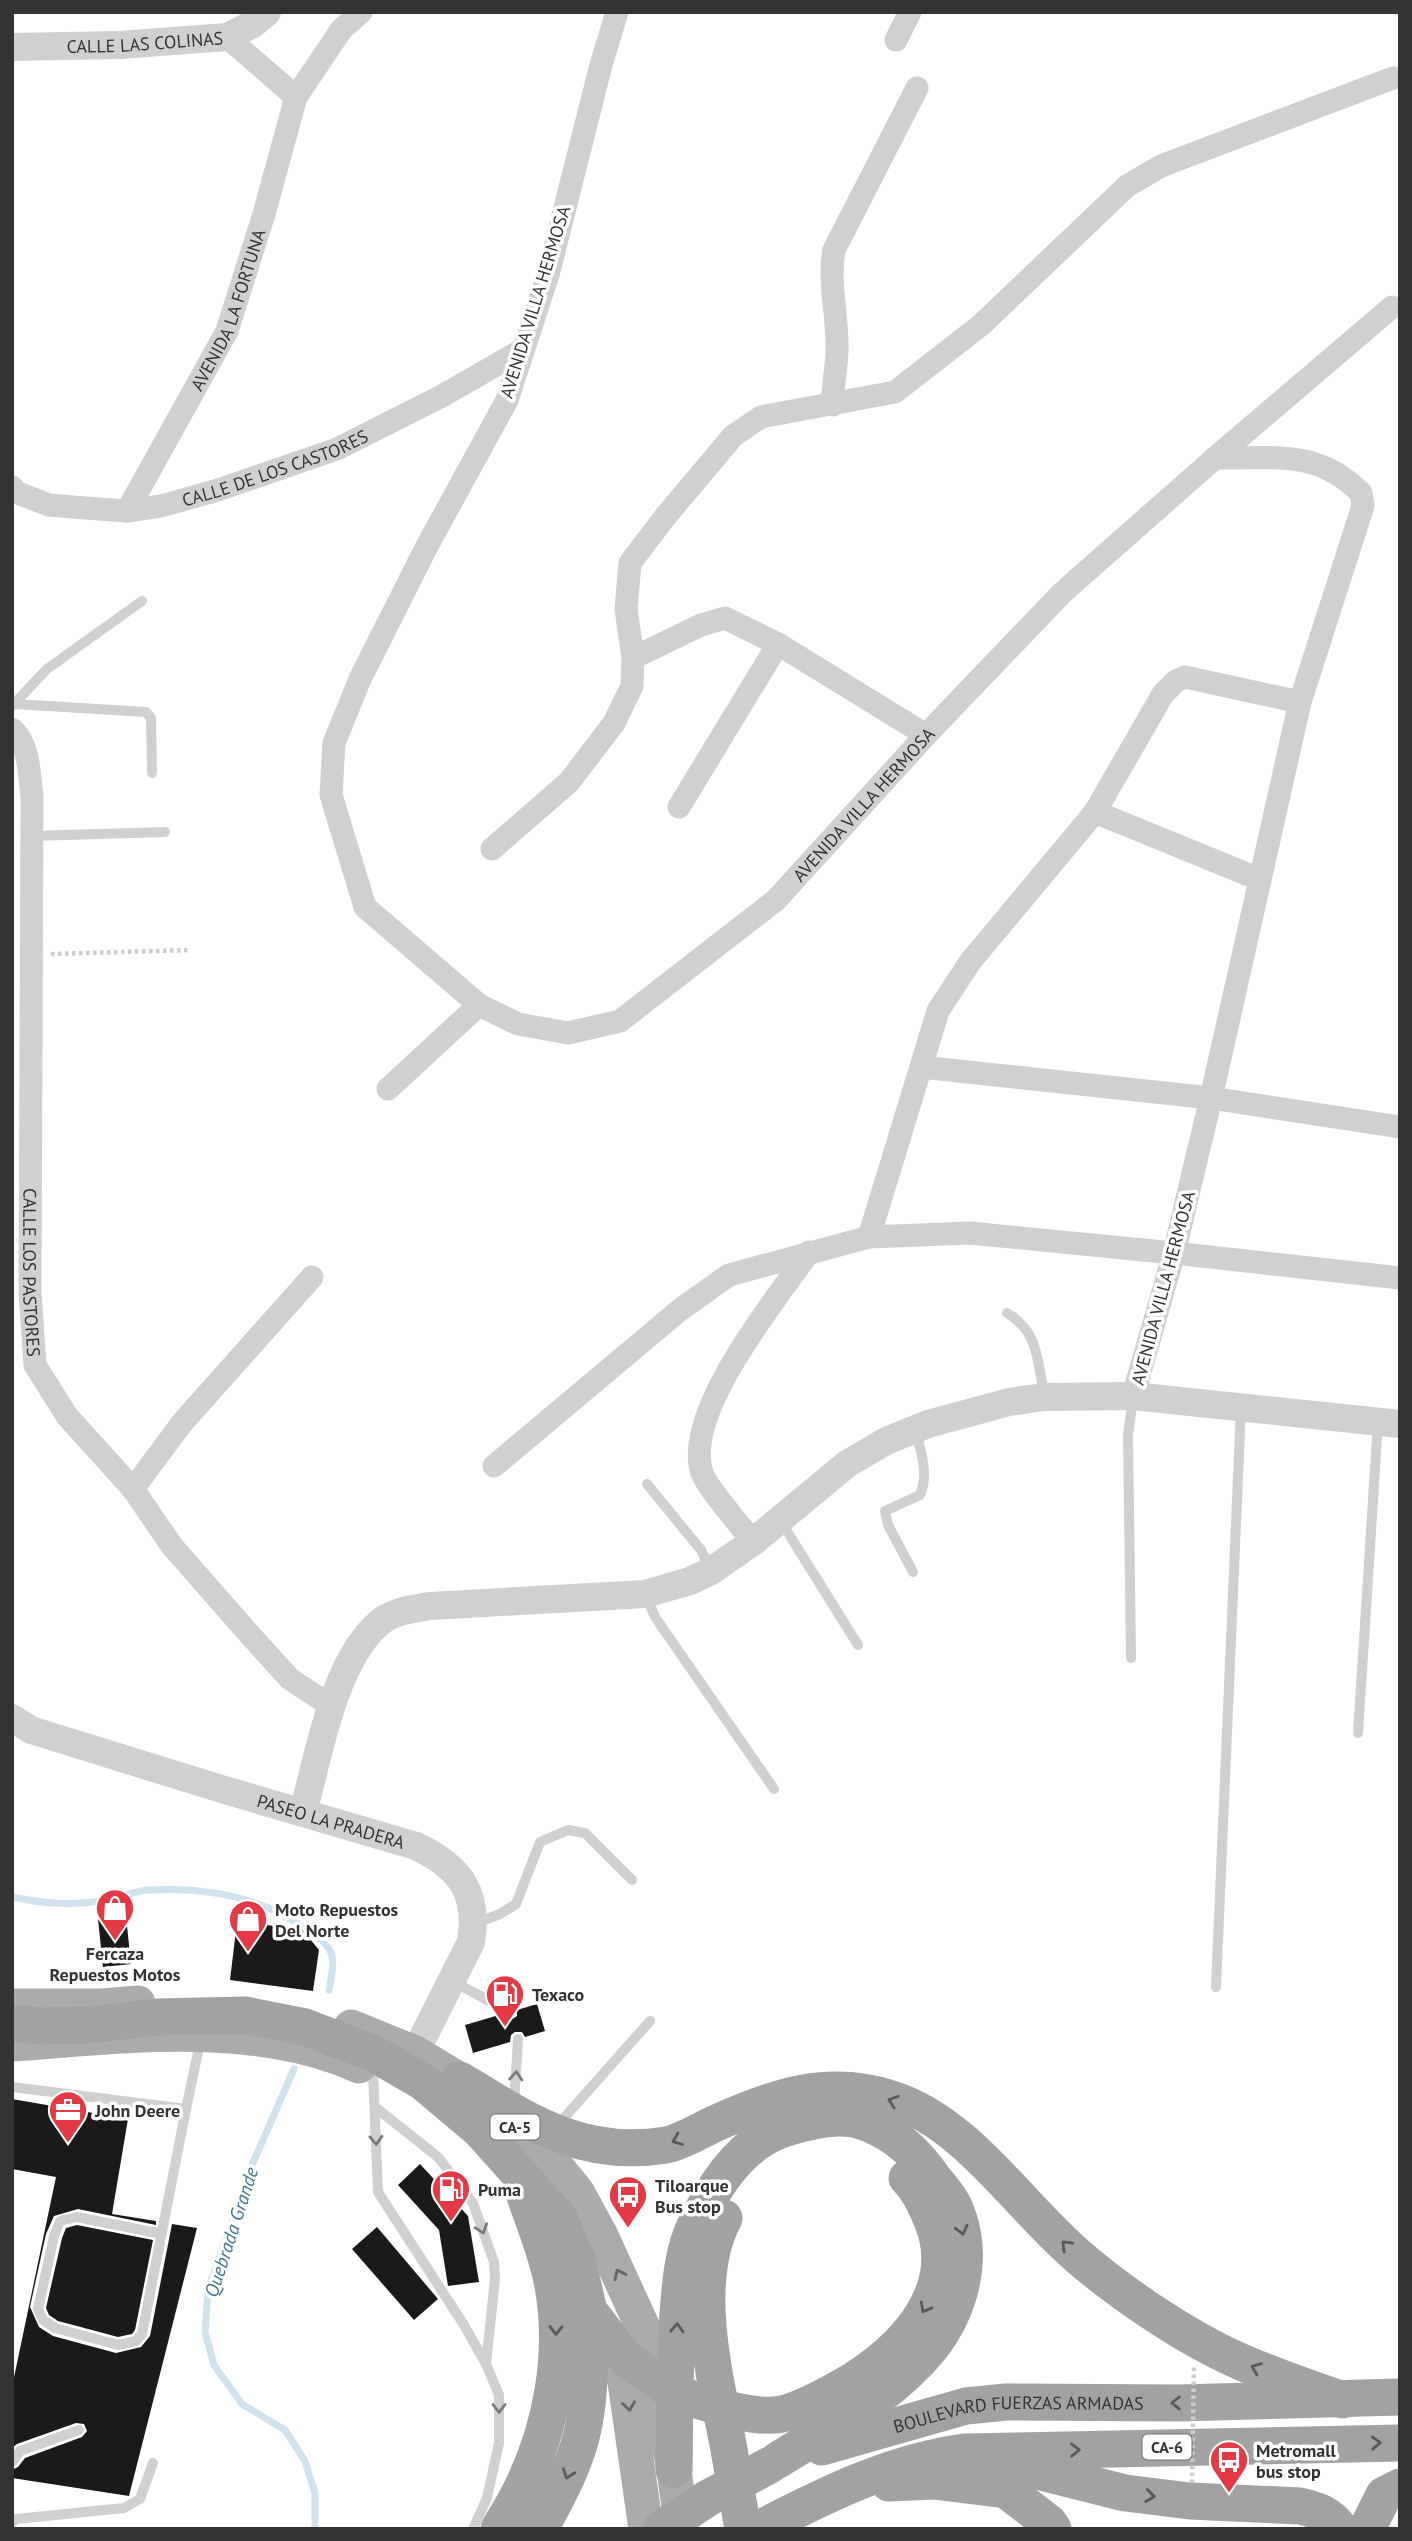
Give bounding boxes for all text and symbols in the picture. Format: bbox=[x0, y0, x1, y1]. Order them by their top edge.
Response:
street label: CALLE LAS COLINAS bbox=[66, 26, 224, 57]
street label: AVENIDA VILLA HERMOSA bbox=[495, 202, 575, 401]
street label: AVENIDA LA FORTUNA bbox=[185, 226, 270, 394]
street label: CALLE DE LOS CASTORES bbox=[179, 424, 372, 511]
street label: AVENIDA VILLA HERMOSA bbox=[787, 722, 939, 886]
street label: CALLE LOS PASTORES bbox=[18, 1188, 46, 1357]
street label: AVENIDA VILLA HERMOSA bbox=[1126, 1188, 1200, 1388]
street label: PASEO LA PRADERA bbox=[254, 1789, 408, 1854]
shop icon: Fercaza Repuestos Motos bbox=[94, 1887, 136, 1942]
shop icon: Moto Repuestos Del Norte bbox=[227, 1898, 269, 1953]
place label: Moto Repuestos Del Norte bbox=[275, 1898, 399, 1942]
place label: Fercaza Repuestos Motos bbox=[50, 1942, 181, 1986]
fuel station icon: Texaco bbox=[484, 1973, 526, 2028]
place label: Texaco bbox=[532, 1983, 585, 2006]
one-way arrow bbox=[508, 2070, 523, 2081]
office icon: John Deere bbox=[47, 2089, 89, 2144]
one-way arrow bbox=[887, 2095, 899, 2109]
place label: John Deere bbox=[94, 2099, 180, 2122]
road number: CA-5 bbox=[490, 2114, 540, 2140]
one-way arrow bbox=[671, 2132, 683, 2146]
one-way arrow bbox=[369, 2135, 384, 2146]
water label: Quebrada Grande bbox=[199, 2164, 263, 2300]
fuel station icon: Puma bbox=[430, 2168, 472, 2223]
bus stop icon: Tiloarque Bus stop bbox=[607, 2174, 649, 2229]
place label: Tiloarque Bus stop bbox=[655, 2174, 729, 2218]
place label: Puma bbox=[478, 2178, 521, 2201]
one-way arrow bbox=[474, 2222, 488, 2235]
one-way arrow bbox=[954, 2224, 968, 2236]
one-way arrow bbox=[1061, 2240, 1074, 2253]
one-way arrow bbox=[614, 2268, 628, 2281]
one-way arrow bbox=[920, 2301, 933, 2314]
one-way arrow bbox=[670, 2322, 685, 2333]
one-way arrow bbox=[549, 2325, 564, 2336]
one-way arrow bbox=[1251, 2362, 1263, 2376]
street label: BOULEVARD FUERZAS ARMADAS bbox=[890, 2390, 1144, 2438]
one-way arrow bbox=[1171, 2395, 1181, 2411]
one-way arrow bbox=[621, 2400, 636, 2412]
one-way arrow bbox=[491, 2403, 507, 2413]
road number: CA-6 bbox=[1142, 2434, 1192, 2460]
one-way arrow bbox=[1371, 2435, 1382, 2451]
bus stop icon: Metromall bus stop bbox=[1208, 2439, 1250, 2494]
place label: Metromall bus stop bbox=[1256, 2439, 1337, 2483]
one-way arrow bbox=[1070, 2442, 1081, 2457]
one-way arrow bbox=[562, 2467, 576, 2479]
one-way arrow bbox=[1144, 2489, 1156, 2504]

